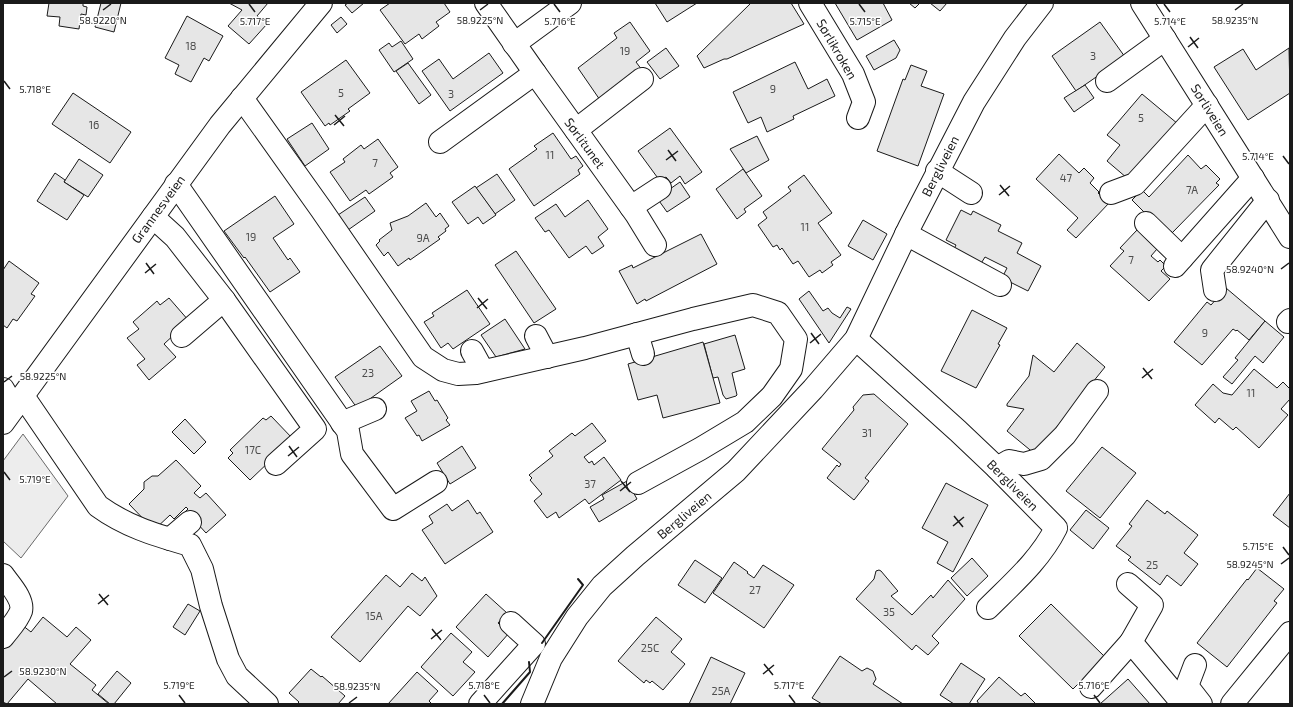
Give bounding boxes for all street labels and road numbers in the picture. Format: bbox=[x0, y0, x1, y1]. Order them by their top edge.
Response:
street label: Sørlikroken bbox=[813, 16, 861, 82]
street label: Sørliveien bbox=[1188, 81, 1232, 139]
street label: Sørlitunet bbox=[561, 115, 609, 172]
street label: Bergliveien bbox=[918, 133, 962, 199]
street label: Grannesveien bbox=[128, 172, 188, 246]
street label: Bergliveien bbox=[984, 456, 1042, 514]
street label: Bergliveien bbox=[654, 488, 714, 542]

